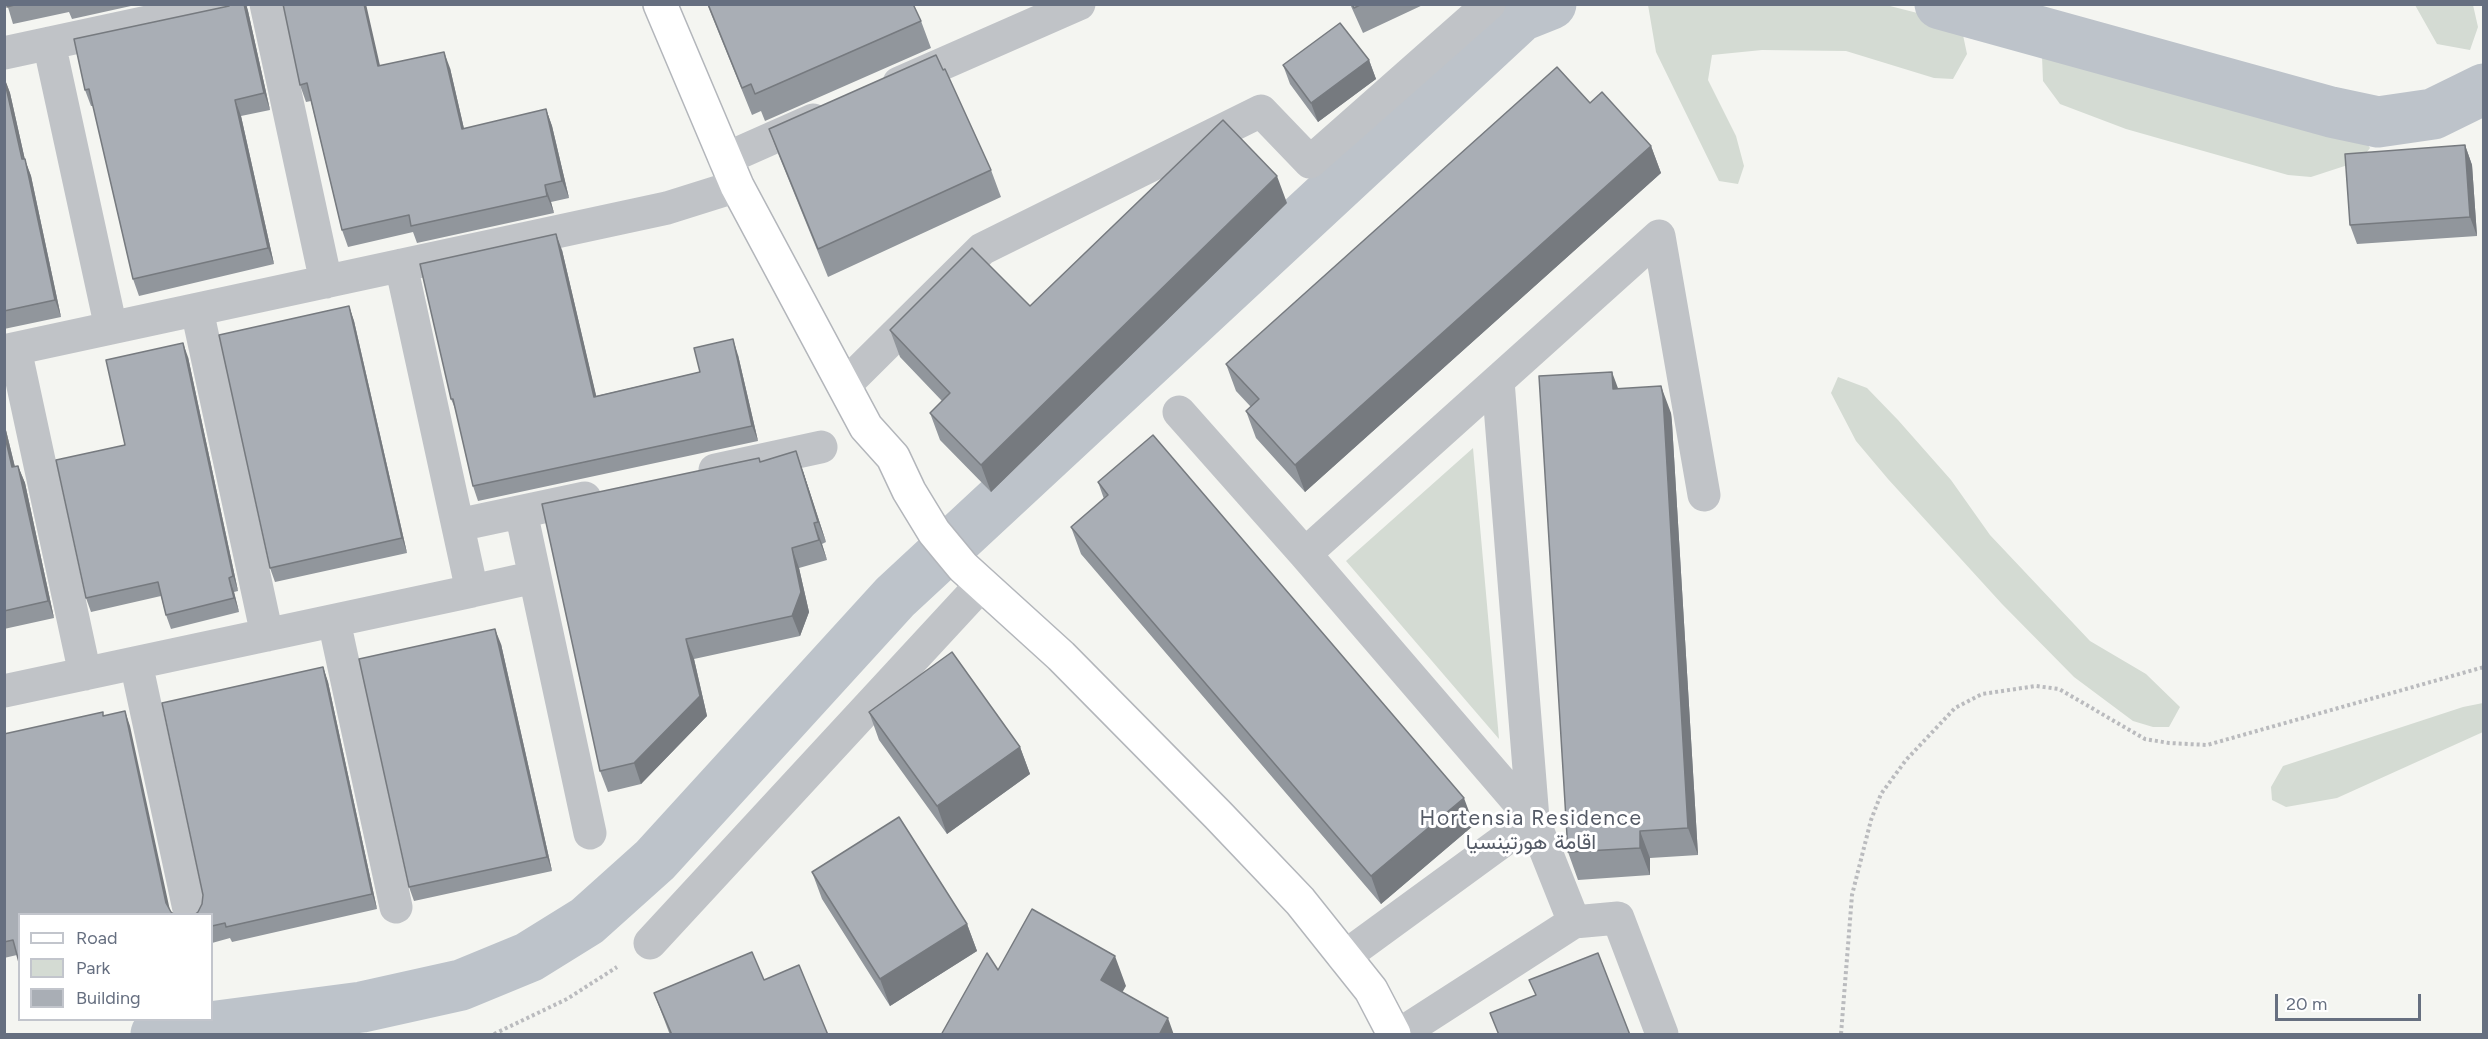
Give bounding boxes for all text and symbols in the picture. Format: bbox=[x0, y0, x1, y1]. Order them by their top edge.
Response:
district label: Hortensia Residence اقامة هورتينسيا bbox=[1420, 806, 1642, 856]
legend bbox=[18, 913, 213, 1021]
text: Road bbox=[76, 927, 117, 949]
text: Park bbox=[76, 957, 110, 979]
scale bar bbox=[2278, 982, 2424, 1020]
text: Building bbox=[76, 987, 141, 1009]
text: 20 m bbox=[2286, 993, 2327, 1015]

